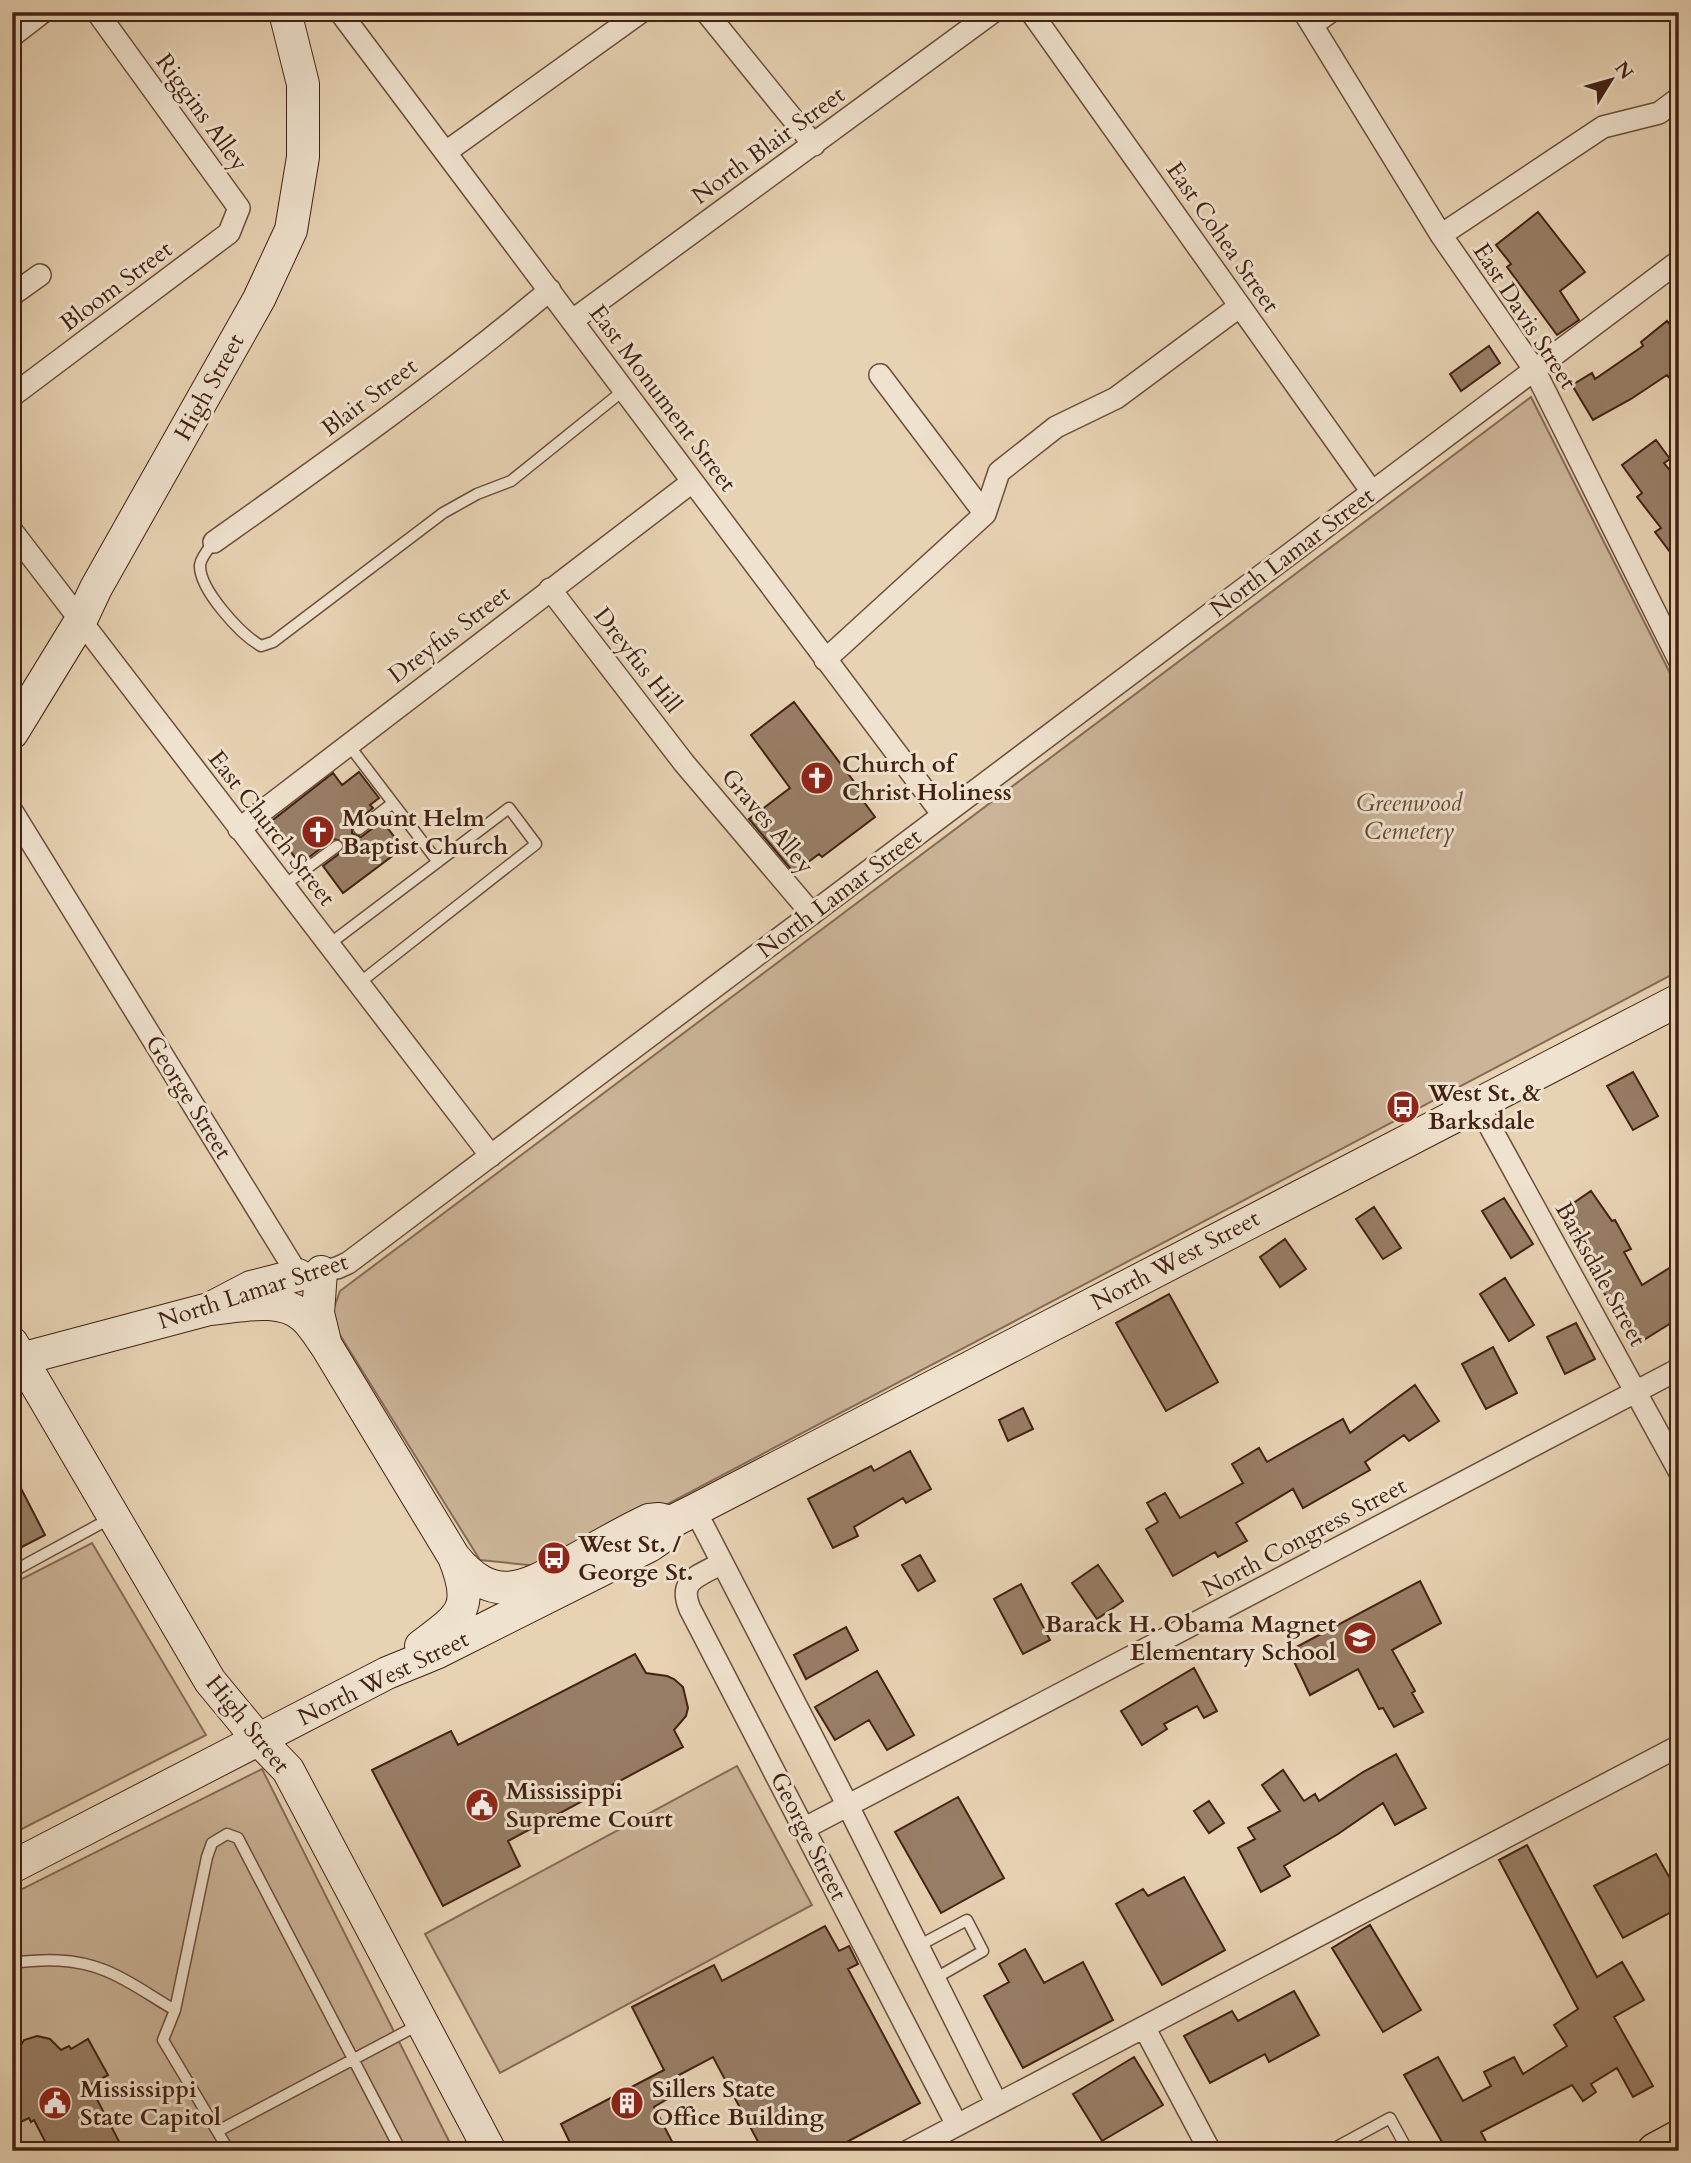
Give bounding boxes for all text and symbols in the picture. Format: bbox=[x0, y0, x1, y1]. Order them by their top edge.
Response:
north arrow bbox=[1576, 46, 1646, 116]
street label: Riggins Alley bbox=[148, 47, 256, 178]
text: N bbox=[1608, 56, 1639, 85]
street label: North Blair Street bbox=[685, 78, 852, 212]
street label: East Cohea Street bbox=[1158, 155, 1287, 320]
street label: Bloom Street bbox=[53, 233, 180, 340]
street label: East Davis Street bbox=[1465, 237, 1584, 396]
street label: East Monument Street bbox=[581, 298, 744, 499]
street label: High Street bbox=[166, 327, 253, 447]
street label: Blair Street bbox=[314, 350, 424, 444]
street label: North Lamar Street bbox=[1203, 479, 1382, 625]
street label: Dreyfus Street bbox=[382, 577, 517, 691]
street label: Dreyfus Hill bbox=[586, 601, 689, 720]
street label: East Church Street bbox=[200, 744, 343, 913]
place label: Church of Christ Holiness bbox=[842, 748, 1012, 809]
church icon: Church of Christ Holiness bbox=[798, 759, 836, 797]
street label: Graves Alley bbox=[714, 761, 822, 881]
park label: Greenwood Cemetery bbox=[1356, 787, 1464, 848]
place label: Mount Helm Baptist Church bbox=[342, 802, 508, 863]
church icon: Mount Helm Baptist Church bbox=[299, 813, 337, 851]
street label: North Lamar Street bbox=[750, 820, 929, 966]
street label: George Street bbox=[137, 1029, 240, 1166]
place label: West St. & Barksdale bbox=[1427, 1077, 1541, 1138]
bus stop icon: West St. & Barksdale bbox=[1384, 1088, 1422, 1126]
street label: Barksdale Street bbox=[1547, 1196, 1654, 1353]
street label: North West Street bbox=[1085, 1202, 1266, 1319]
street label: North Lamar Street bbox=[154, 1245, 353, 1338]
street label: North Congress Street bbox=[1196, 1469, 1413, 1605]
place label: West St. / George St. bbox=[577, 1528, 693, 1589]
bus stop icon: West St. / George St. bbox=[535, 1539, 573, 1577]
place label: Barack H. Obama Magnet Elementary School bbox=[1045, 1608, 1337, 1669]
school or university icon: Barack H. Obama Magnet Elementary School bbox=[1341, 1619, 1379, 1657]
street label: North West Street bbox=[292, 1623, 475, 1734]
street label: High Street bbox=[198, 1668, 298, 1781]
street label: George Street bbox=[762, 1766, 855, 1907]
place label: Mississippi Supreme Court bbox=[506, 1775, 673, 1836]
public building icon: Mississippi Supreme Court bbox=[463, 1786, 501, 1824]
place label: Mississippi State Capitol bbox=[80, 2073, 221, 2134]
place label: Sillers State Office Building bbox=[652, 2073, 824, 2134]
public building icon: Mississippi State Capitol bbox=[36, 2084, 74, 2122]
building icon: Sillers State Office Building bbox=[608, 2084, 646, 2122]

